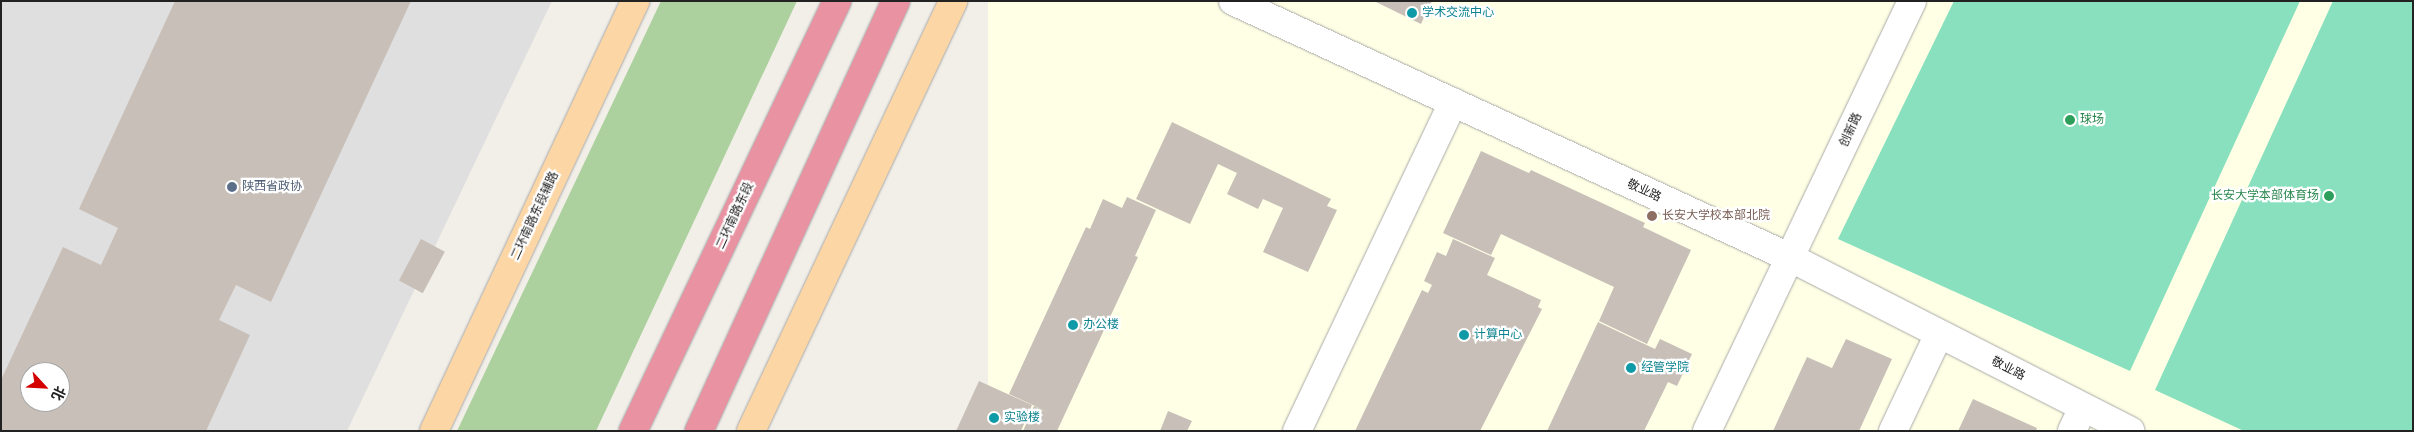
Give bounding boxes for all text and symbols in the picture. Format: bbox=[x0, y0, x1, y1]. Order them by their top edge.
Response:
place label: 学术交流中心 bbox=[1422, 6, 1494, 20]
marker: 学术交流中心 bbox=[1406, 7, 1418, 19]
street label: 创新路 bbox=[1837, 111, 1865, 149]
place label: 球场 bbox=[2080, 113, 2104, 127]
marker: 球场 bbox=[2064, 114, 2076, 126]
street label: 二环南路东段辅路 bbox=[508, 169, 562, 263]
street label: 敬业路 bbox=[1625, 177, 1663, 205]
place label: 陕西省政协 bbox=[242, 180, 302, 194]
street label: 二环南路东段 bbox=[713, 180, 757, 252]
marker: 陕西省政协 bbox=[226, 181, 238, 193]
place label: 长安大学本部体育场 bbox=[2211, 189, 2319, 203]
marker: 长安大学本部体育场 bbox=[2323, 190, 2335, 202]
place label: 长安大学校本部北院 bbox=[1662, 209, 1770, 223]
marker: 长安大学校本部北院 bbox=[1646, 210, 1658, 222]
place label: 办公楼 bbox=[1083, 318, 1119, 332]
marker: 办公楼 bbox=[1067, 319, 1079, 331]
place label: 计算中心 bbox=[1474, 328, 1522, 342]
marker: 计算中心 bbox=[1458, 329, 1470, 341]
street label: 敬业路 bbox=[1989, 354, 2027, 384]
place label: 经管学院 bbox=[1641, 361, 1689, 375]
north arrow bbox=[20, 362, 70, 412]
marker: 经管学院 bbox=[1625, 362, 1637, 374]
text: 北 bbox=[47, 383, 69, 403]
place label: 实验楼 bbox=[1004, 411, 1040, 425]
marker: 实验楼 bbox=[988, 412, 1000, 424]

